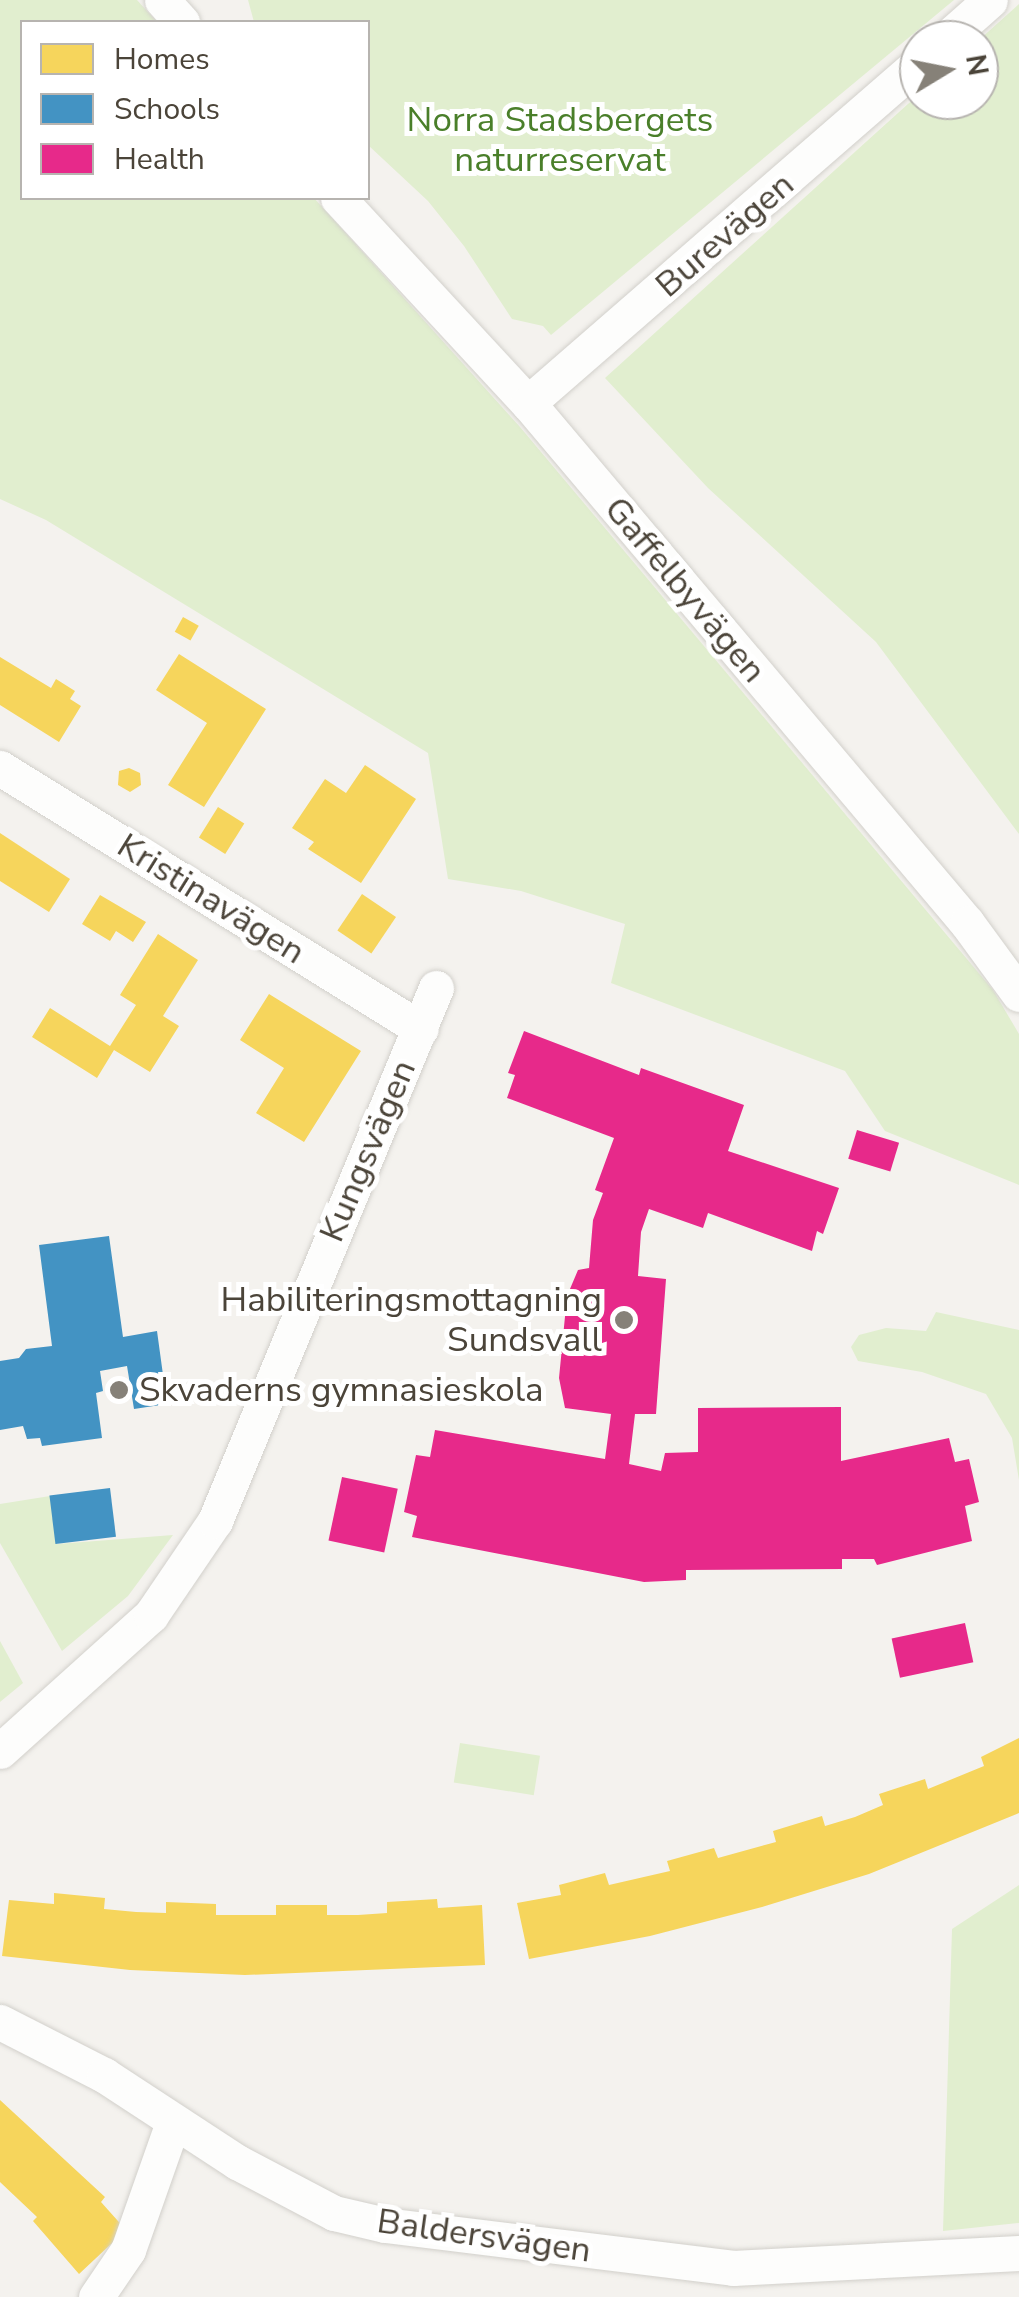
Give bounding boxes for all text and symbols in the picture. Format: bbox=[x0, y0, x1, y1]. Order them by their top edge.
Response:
legend bbox=[20, 20, 370, 200]
north arrow bbox=[899, 20, 999, 120]
text: Homes bbox=[114, 39, 210, 80]
text: N bbox=[956, 52, 997, 79]
text: Schools bbox=[114, 89, 220, 130]
park label: Norra Stadsbergets naturreservat bbox=[407, 99, 713, 181]
text: Health bbox=[114, 139, 205, 180]
street label: Burevägen bbox=[647, 164, 803, 306]
street label: Gaffelbyvägen bbox=[595, 489, 775, 691]
street label: Kristinavägen bbox=[110, 825, 312, 973]
street label: Kungsvägen bbox=[311, 1054, 425, 1248]
place label: Habiliteringsmottagning Sundsvall bbox=[221, 1279, 602, 1361]
marker: Habiliteringsmottagning Sundsvall bbox=[611, 1307, 637, 1333]
place label: Skvaderns gymnasieskola bbox=[139, 1369, 544, 1411]
marker: Skvaderns gymnasieskola bbox=[108, 1379, 130, 1401]
street label: Baldersvägen bbox=[374, 2200, 594, 2272]

